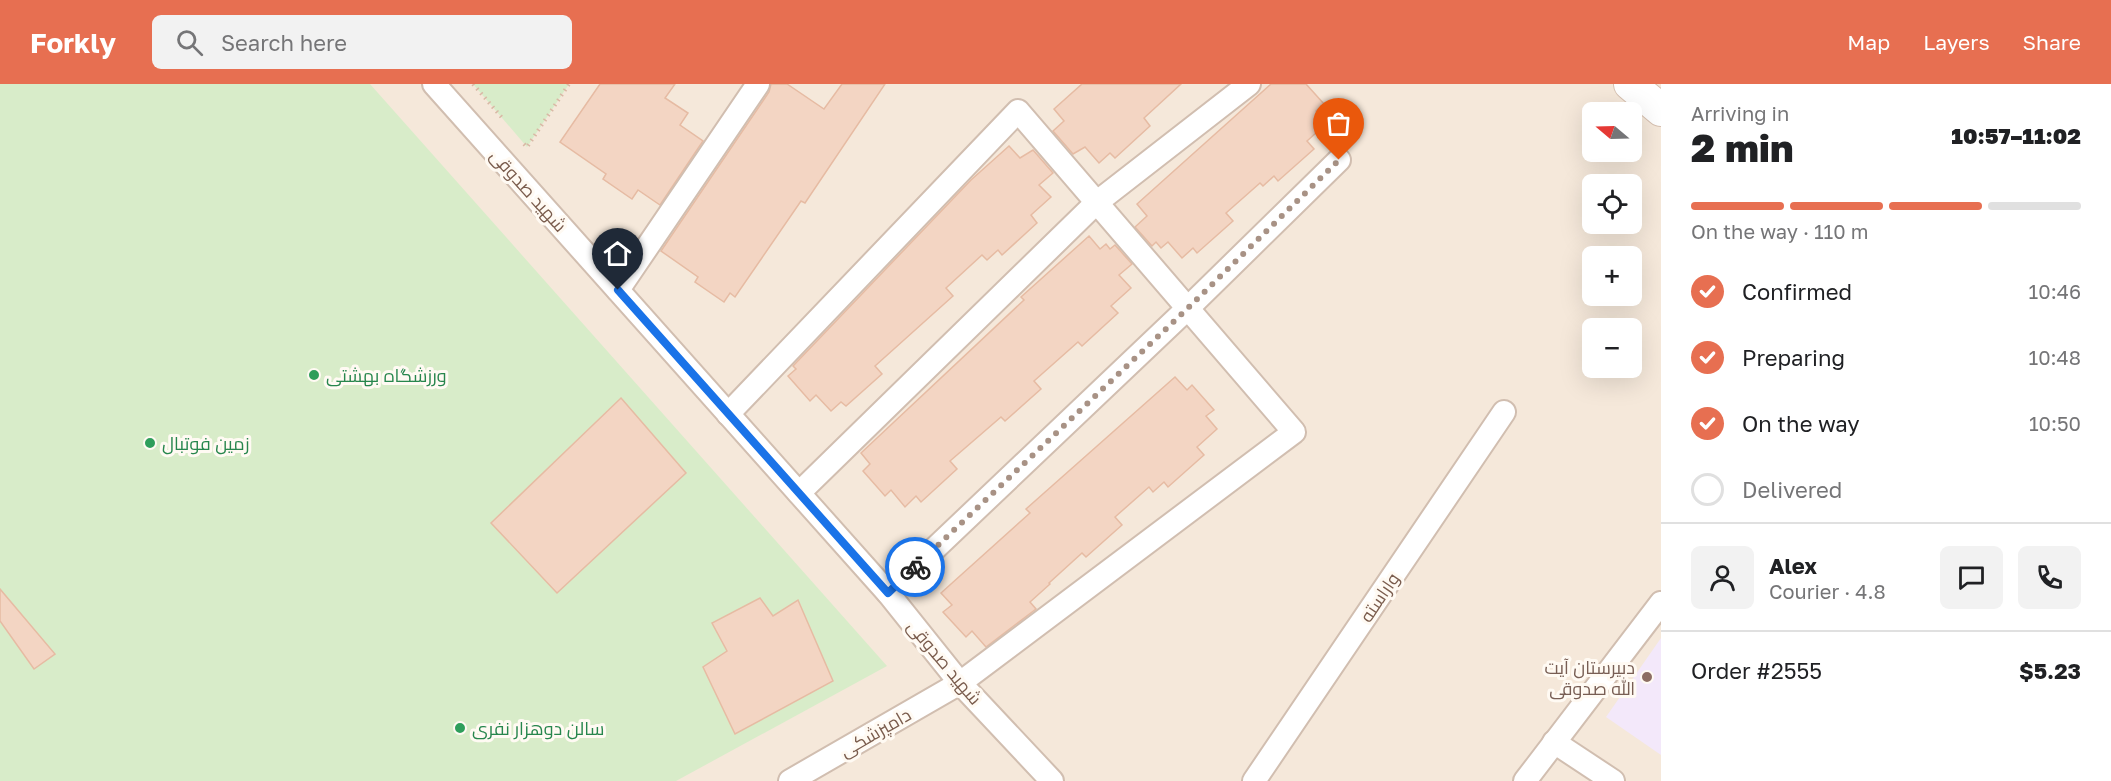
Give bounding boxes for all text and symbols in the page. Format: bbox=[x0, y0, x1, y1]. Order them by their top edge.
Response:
search box bbox=[152, 15, 572, 69]
text: Forkly bbox=[30, 26, 116, 59]
icon: search bbox=[173, 26, 206, 59]
text: Search here bbox=[221, 29, 347, 56]
text: Map bbox=[1847, 29, 1890, 55]
text: Layers bbox=[1923, 29, 1990, 55]
text: Share bbox=[2023, 29, 2081, 55]
pin bbox=[1313, 98, 1364, 160]
text: Arriving in bbox=[1691, 101, 1789, 125]
north arrow bbox=[1582, 102, 1642, 162]
map controls bbox=[1582, 102, 1642, 378]
icon: bag bbox=[1322, 107, 1355, 140]
text: 10:57–11:02 bbox=[1951, 122, 2081, 149]
text: 2 min bbox=[1691, 124, 1794, 171]
street label: شهید صدوقی bbox=[485, 144, 572, 237]
button: locate bbox=[1582, 174, 1642, 234]
text: On the way · 110 m bbox=[1691, 219, 1868, 243]
pin bbox=[592, 228, 643, 290]
icon: home bbox=[601, 237, 634, 270]
button: + bbox=[1582, 246, 1642, 306]
icon: check bbox=[1691, 275, 1724, 308]
text: Confirmed bbox=[1742, 278, 1852, 305]
text: 10:46 bbox=[2029, 279, 2081, 303]
button: − bbox=[1582, 318, 1642, 378]
icon: check bbox=[1691, 341, 1724, 374]
text: Preparing bbox=[1742, 344, 1845, 371]
text: 10:48 bbox=[2029, 345, 2081, 369]
place label: ورزشگاه بهشتی bbox=[326, 364, 447, 387]
marker: ورزشگاه بهشتی bbox=[307, 368, 321, 382]
icon: check bbox=[1691, 407, 1724, 440]
text: On the way bbox=[1742, 410, 1860, 437]
text: 10:50 bbox=[2029, 411, 2081, 435]
place label: زمین فوتبال bbox=[162, 432, 249, 455]
marker: زمین فوتبال bbox=[143, 436, 157, 450]
text: Delivered bbox=[1742, 476, 1842, 503]
courier bbox=[885, 537, 945, 597]
button: person bbox=[1691, 546, 1754, 609]
button: chat bbox=[1940, 546, 2003, 609]
button: phone bbox=[2018, 546, 2081, 609]
icon: bike bbox=[899, 551, 932, 584]
text: Alex bbox=[1769, 552, 1817, 579]
street label: واراسته bbox=[1355, 568, 1404, 626]
text: Courier · 4.8 bbox=[1769, 579, 1886, 603]
street label: شهید صدوقی bbox=[902, 615, 987, 709]
place label: دبیرستان آیت الله صدوقی bbox=[1544, 656, 1635, 700]
text: Order #2555 bbox=[1691, 657, 1822, 684]
text: $5.23 bbox=[2019, 657, 2081, 684]
marker: دبیرستان آیت الله صدوقی bbox=[1640, 670, 1654, 684]
street label: دامپزشکی bbox=[836, 703, 915, 763]
place label: سالن دوهزار نفری bbox=[472, 717, 604, 740]
marker: سالن دوهزار نفری bbox=[453, 721, 467, 735]

